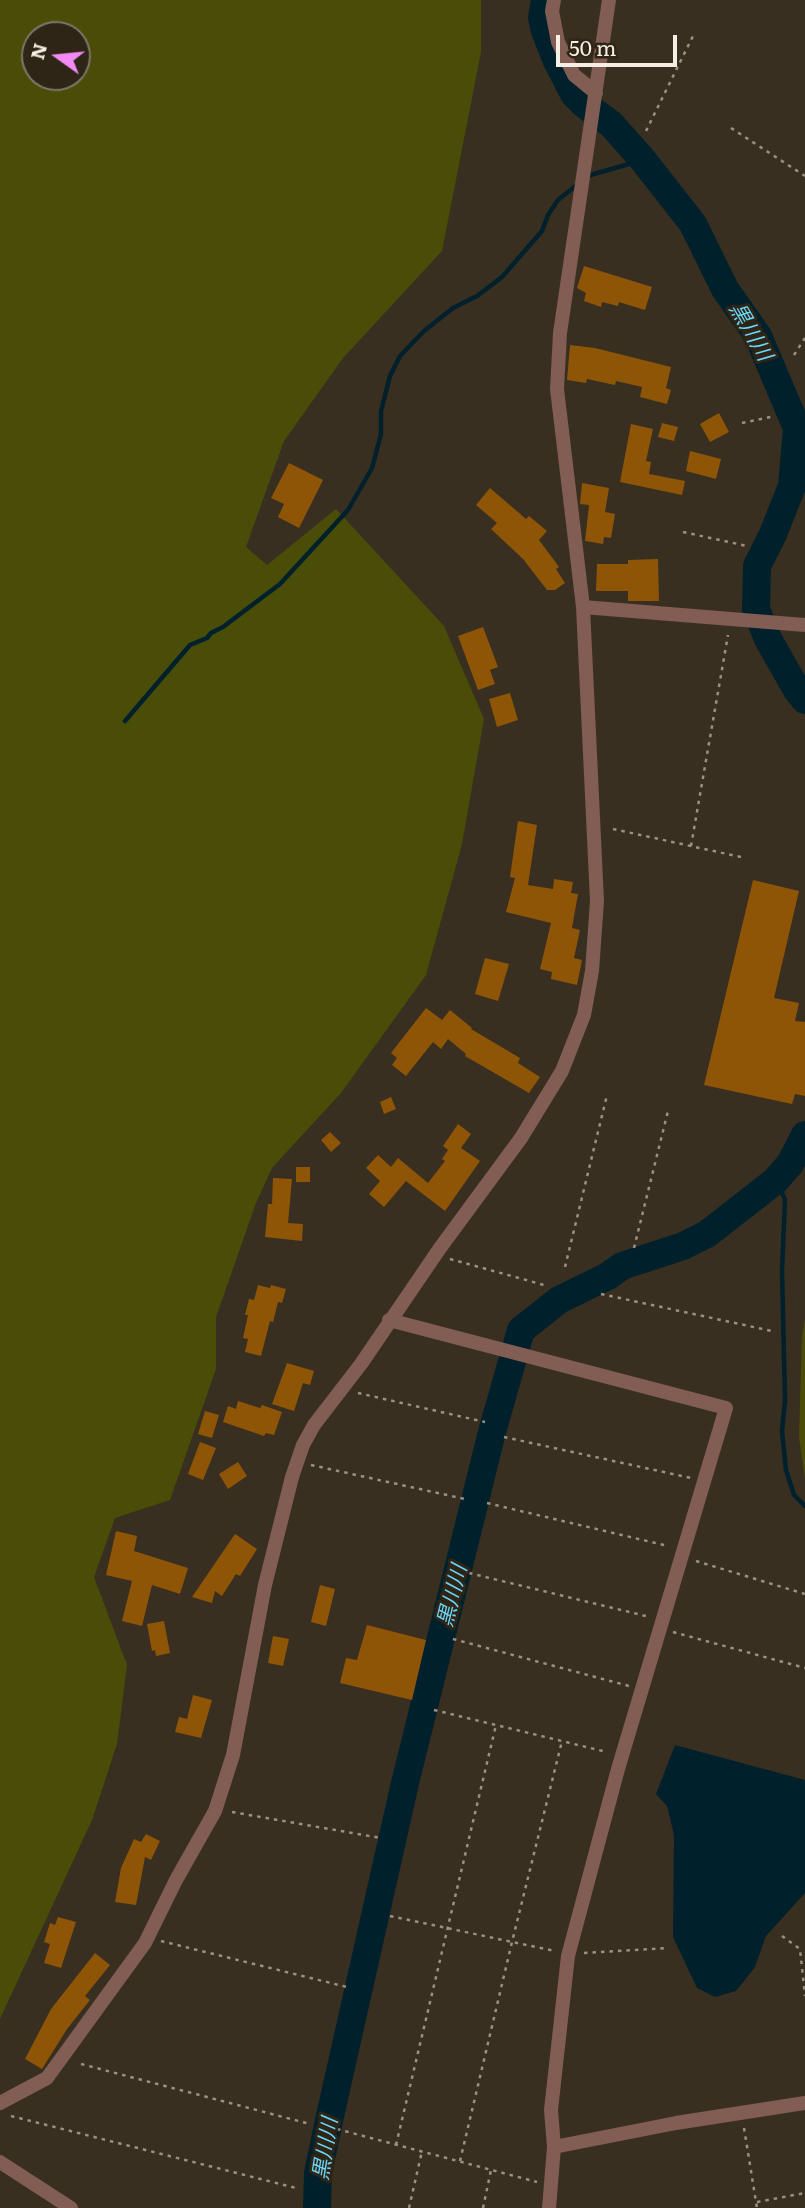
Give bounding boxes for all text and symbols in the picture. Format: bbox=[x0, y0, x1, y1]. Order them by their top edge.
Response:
north arrow bbox=[21, 21, 91, 91]
scale bar bbox=[560, 21, 681, 65]
text: 50 m bbox=[569, 31, 616, 62]
text: N bbox=[22, 40, 53, 62]
water label: 黒川川 bbox=[723, 298, 777, 366]
water label: 黒川川 bbox=[433, 1562, 473, 1630]
water label: 黒川川 bbox=[309, 2116, 343, 2182]

